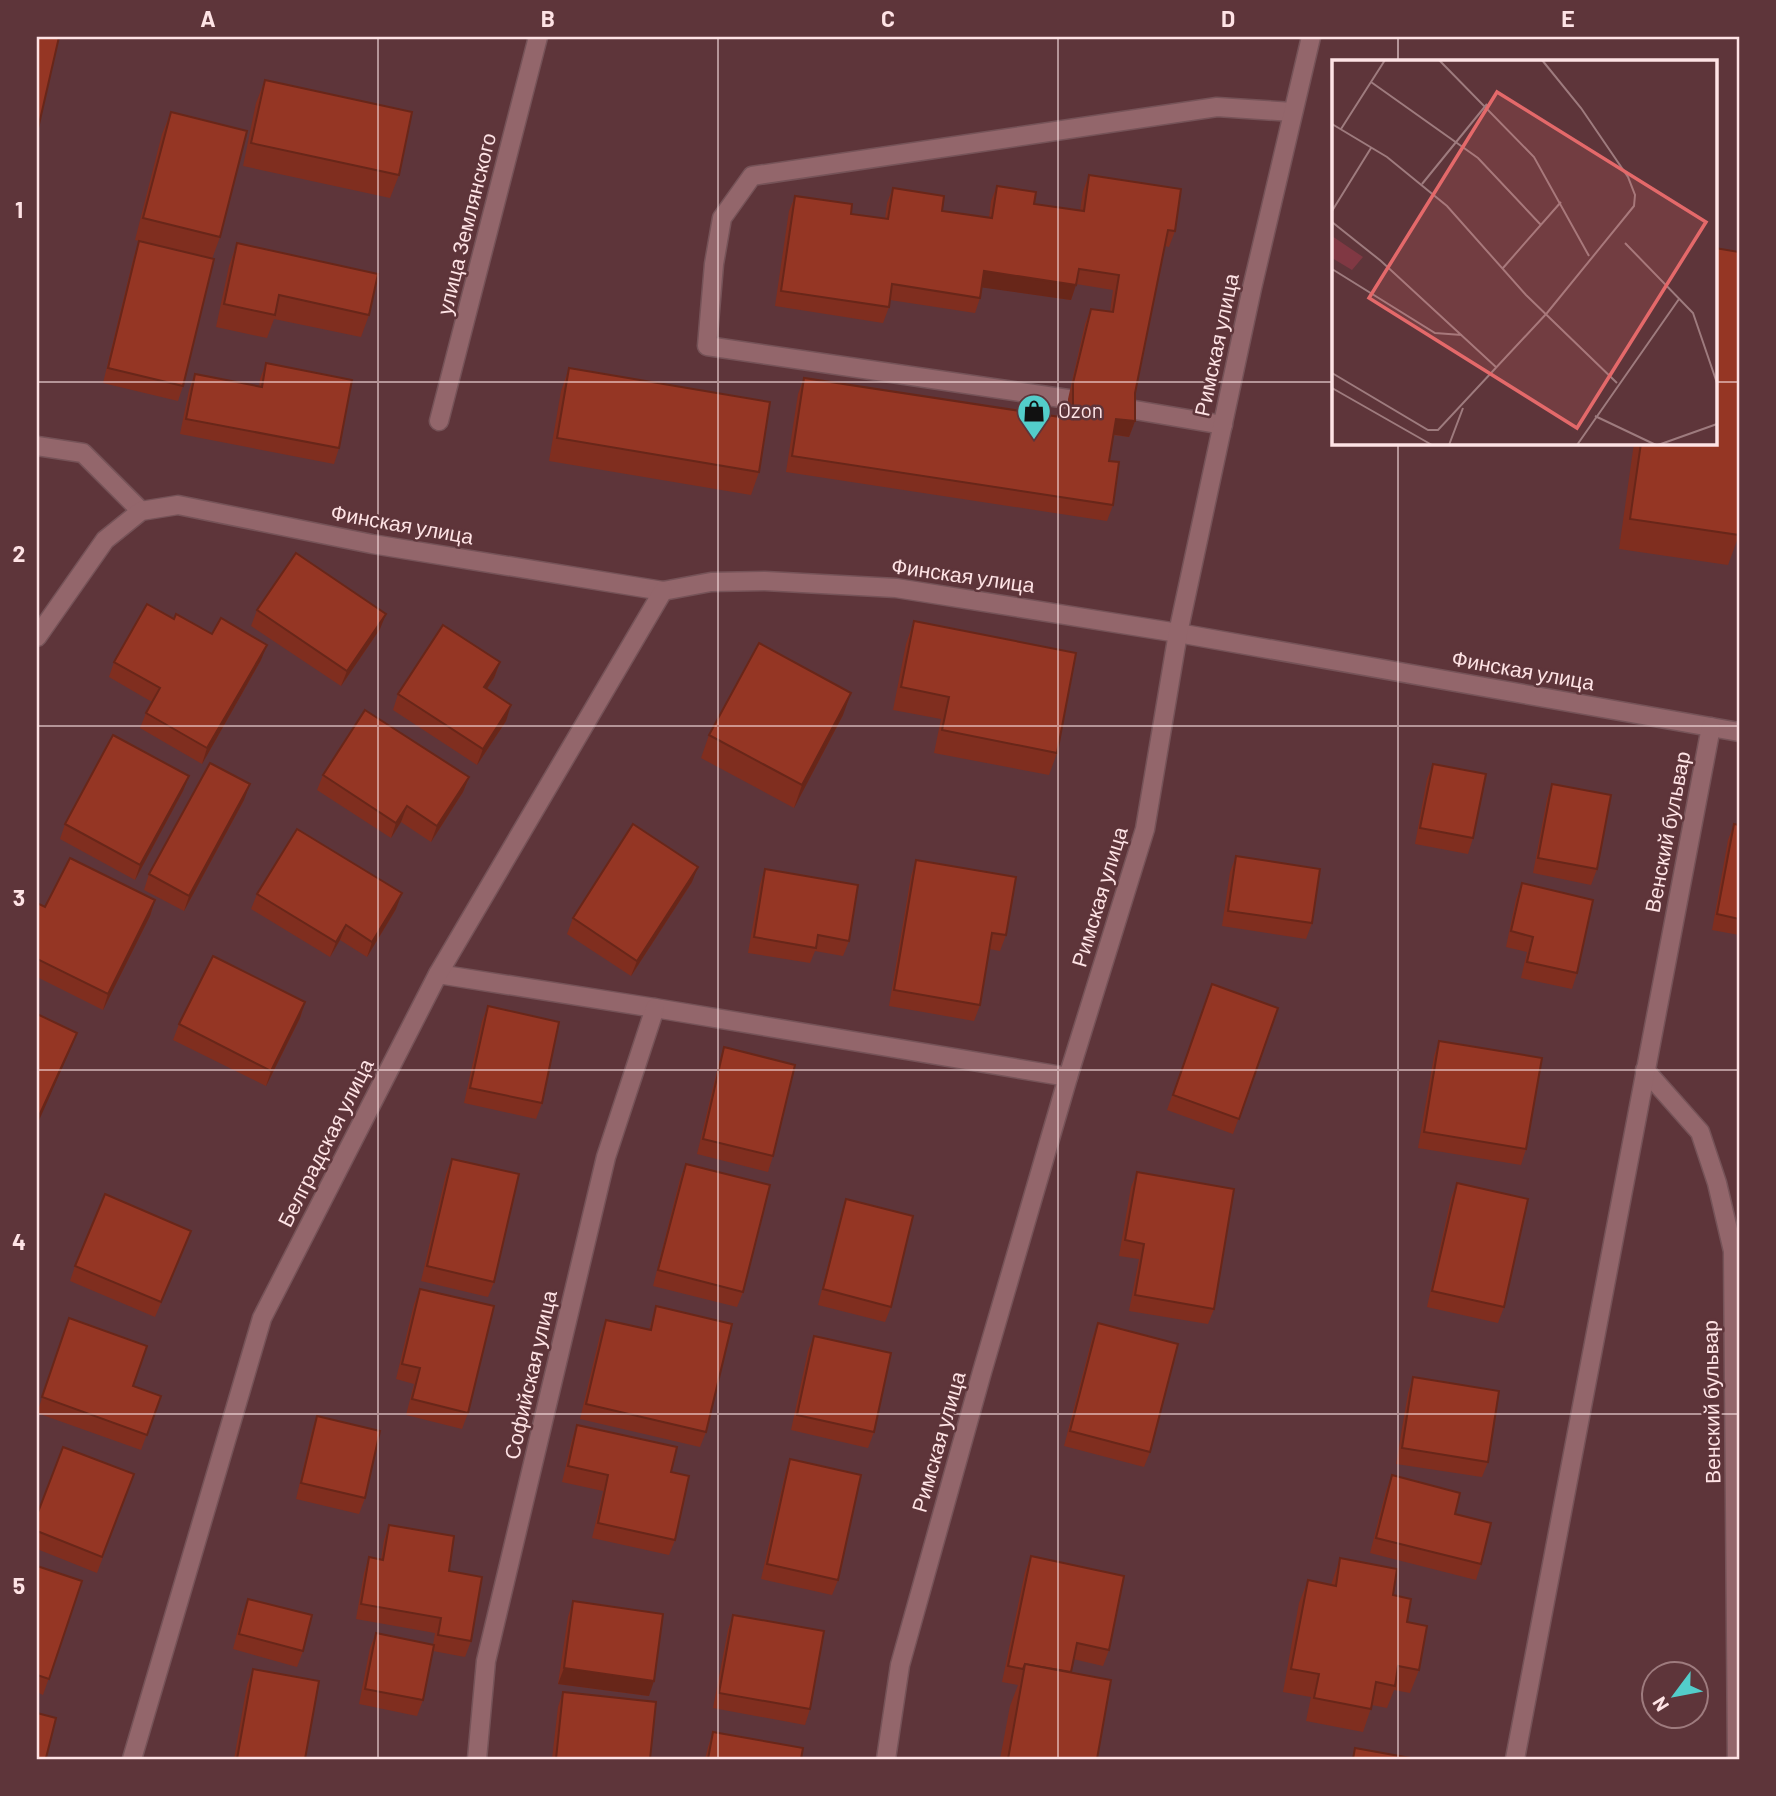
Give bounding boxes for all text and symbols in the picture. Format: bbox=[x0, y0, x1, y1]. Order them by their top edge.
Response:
text: A bbox=[200, 4, 216, 32]
text: B bbox=[541, 4, 555, 32]
text: C bbox=[881, 4, 895, 32]
text: D bbox=[1221, 4, 1235, 32]
text: E bbox=[1561, 4, 1575, 32]
inset map bbox=[1332, 60, 1716, 444]
street label: улица Землянского bbox=[431, 130, 500, 317]
text: 1 bbox=[15, 195, 23, 223]
street label: Римская улица bbox=[1188, 271, 1243, 418]
shop icon: Ozon bbox=[1015, 392, 1053, 441]
place label: Ozon bbox=[1058, 397, 1103, 422]
street label: Финская улица bbox=[329, 499, 476, 548]
text: 2 bbox=[13, 539, 25, 567]
street label: Финская улица bbox=[890, 552, 1037, 597]
street label: Финская улица bbox=[1450, 645, 1597, 694]
street label: Венский бульвар bbox=[1639, 749, 1694, 914]
street label: Римская улица bbox=[1065, 823, 1132, 970]
text: 3 bbox=[13, 883, 25, 911]
street label: Белградская улица bbox=[271, 1054, 378, 1231]
text: 4 bbox=[12, 1227, 26, 1255]
street label: Софийская улица bbox=[498, 1287, 561, 1462]
street label: Венский бульвар bbox=[1697, 1320, 1724, 1484]
street label: Римская улица bbox=[906, 1368, 970, 1515]
text: 5 bbox=[13, 1571, 25, 1599]
north arrow bbox=[1640, 1660, 1710, 1730]
text: N bbox=[1647, 1693, 1673, 1716]

